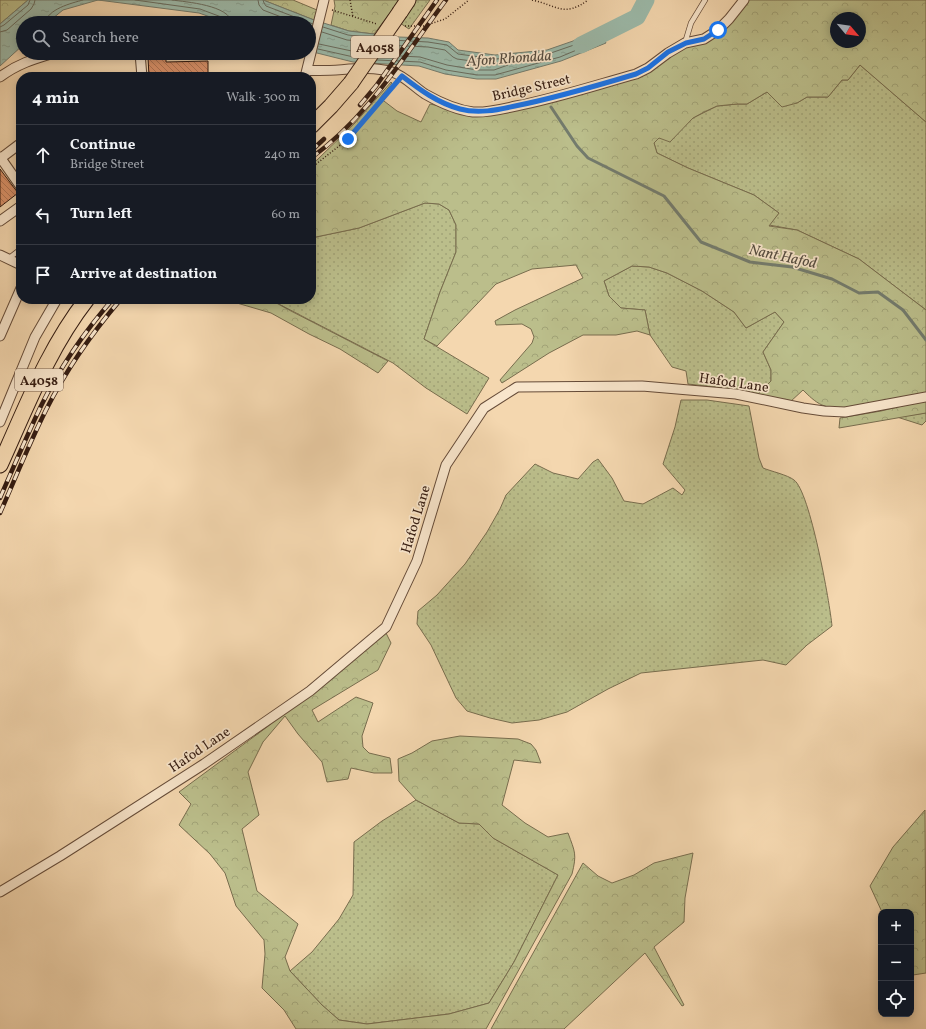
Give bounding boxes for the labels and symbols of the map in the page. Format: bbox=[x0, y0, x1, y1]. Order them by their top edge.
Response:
north arrow bbox=[830, 12, 866, 48]
route start bbox=[709, 21, 727, 39]
road number: A4058 bbox=[351, 36, 399, 58]
water label: Afon Rhondda bbox=[465, 46, 552, 73]
street label: Bridge Street bbox=[490, 70, 573, 107]
route end bbox=[339, 130, 357, 148]
water label: Nant Hafod bbox=[747, 240, 819, 275]
road number: A4058 bbox=[15, 369, 63, 391]
street label: Hafod Lane bbox=[698, 369, 770, 398]
street label: Hafod Lane bbox=[397, 483, 436, 556]
street label: Hafod Lane bbox=[165, 723, 235, 778]

